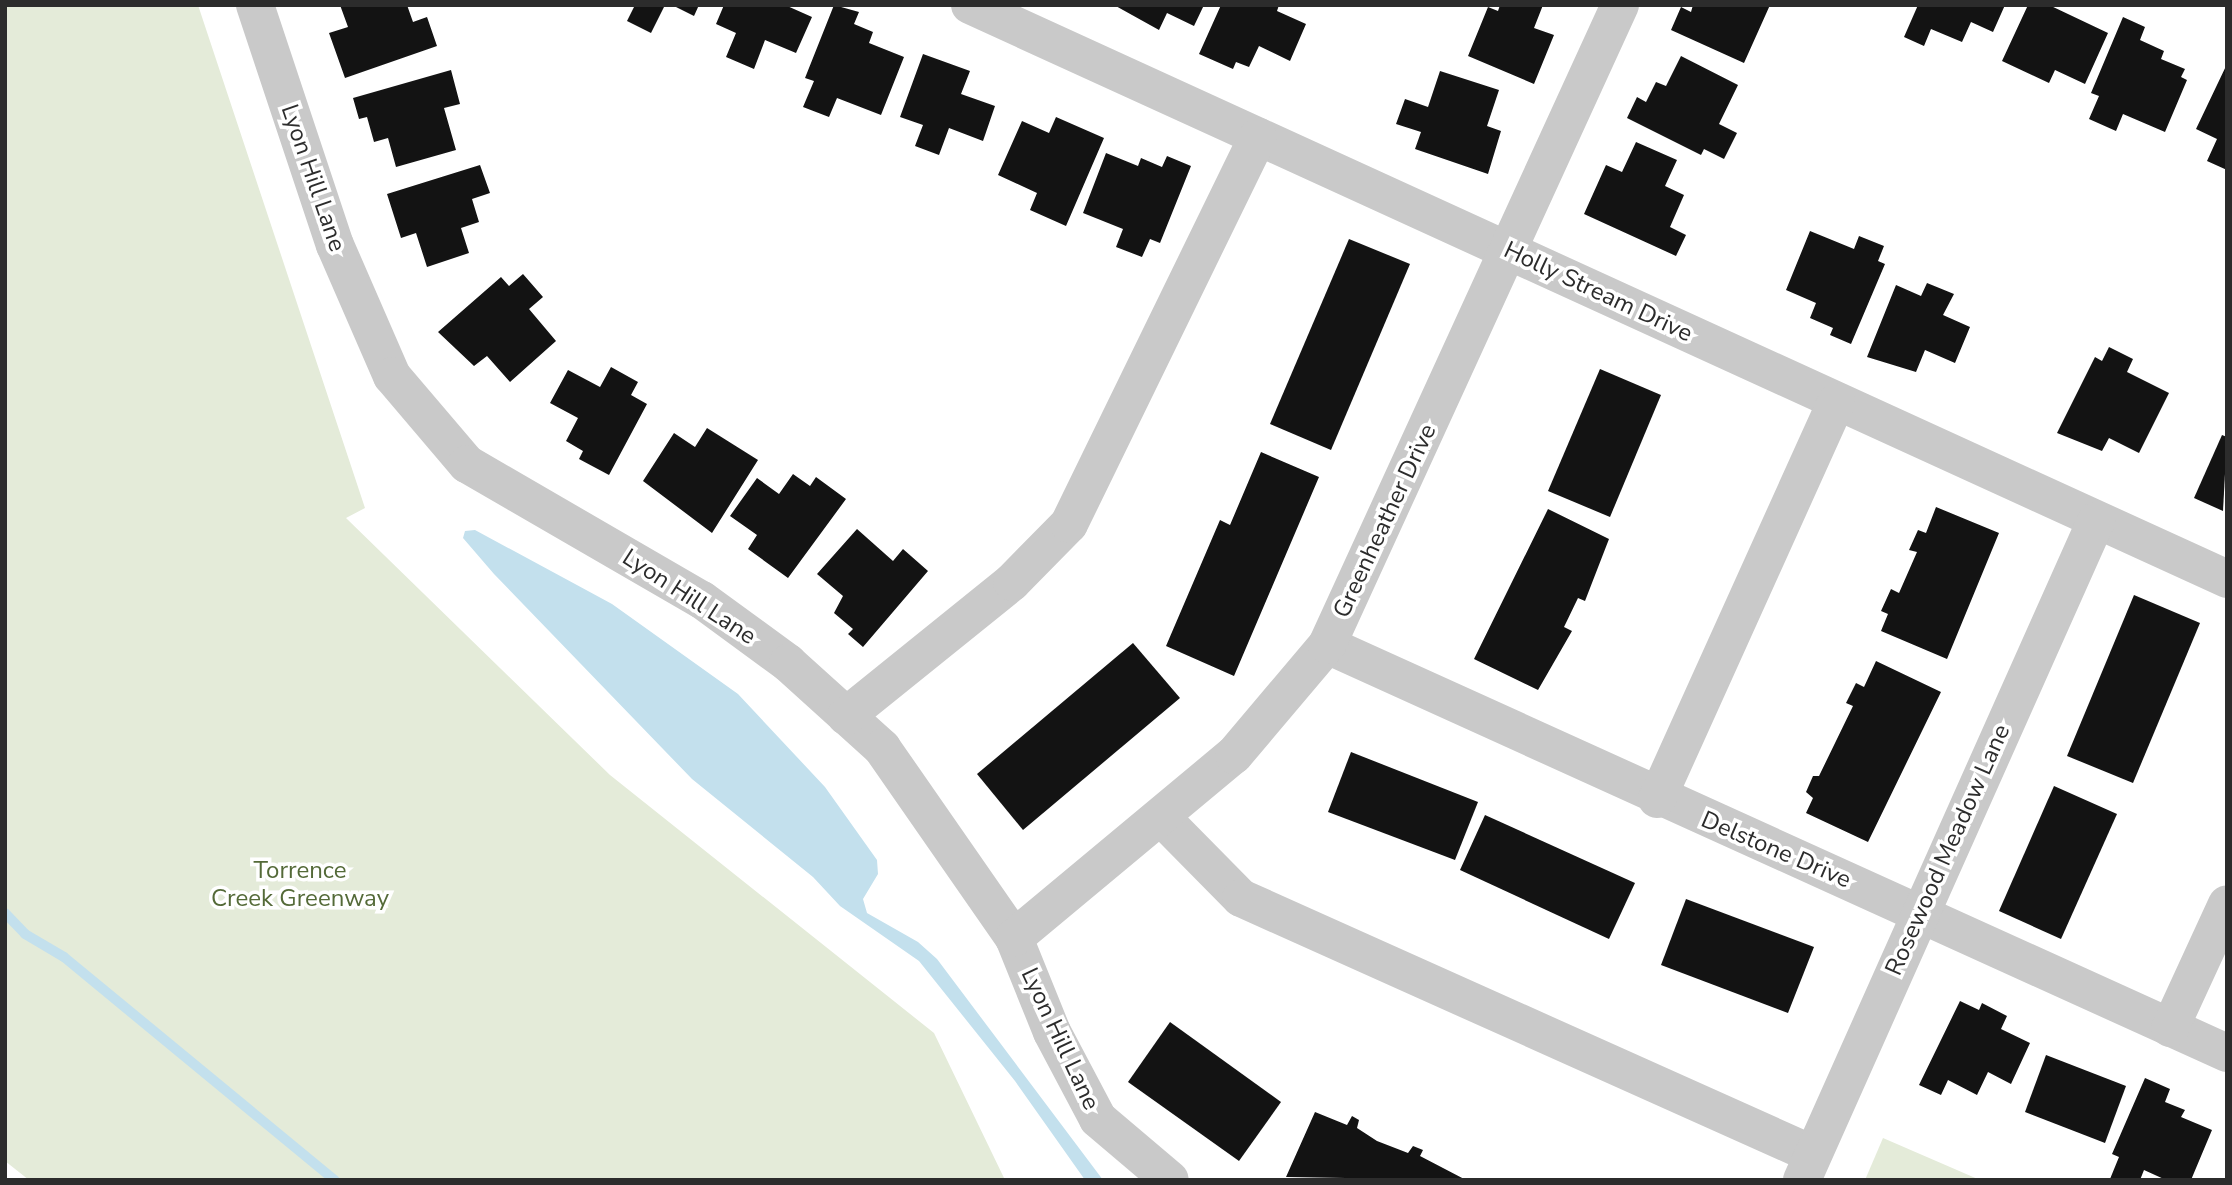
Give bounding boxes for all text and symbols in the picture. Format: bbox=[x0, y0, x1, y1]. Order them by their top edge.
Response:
street label: Lyon Hill Lane bbox=[274, 101, 352, 255]
street label: Holly Stream Drive bbox=[1499, 236, 1697, 348]
street label: Greenheather Drive bbox=[1327, 419, 1443, 623]
street label: Lyon Hill Lane bbox=[617, 543, 761, 651]
street label: Rosewood Meadow Lane bbox=[1880, 720, 2016, 980]
street label: Delstone Drive bbox=[1697, 805, 1855, 895]
park label: Torrence Creek Greenway bbox=[211, 857, 389, 913]
street label: Lyon Hill Lane bbox=[1014, 963, 1106, 1115]

